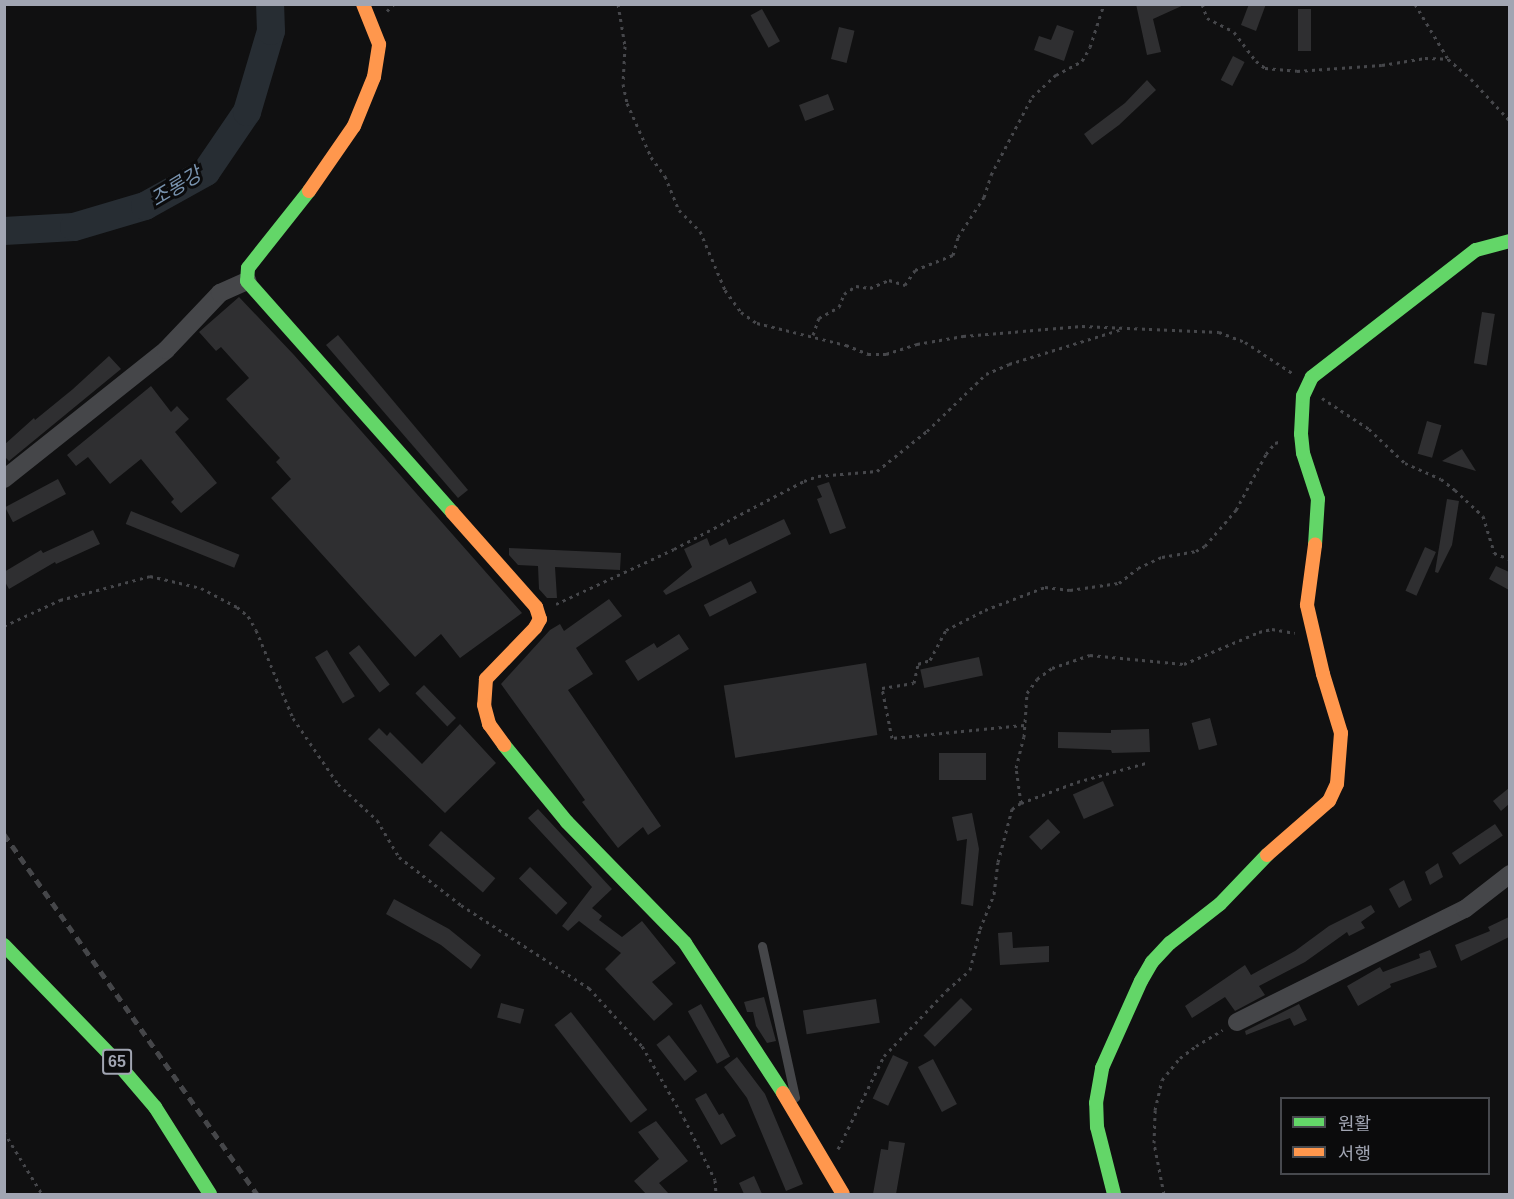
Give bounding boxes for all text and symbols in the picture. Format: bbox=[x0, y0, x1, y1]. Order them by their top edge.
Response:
water label: 조롱강 bbox=[146, 162, 206, 212]
road number: 65 bbox=[102, 1049, 132, 1075]
legend bbox=[1280, 1097, 1490, 1175]
text: 원활 bbox=[1338, 1114, 1371, 1134]
text: 서행 bbox=[1338, 1144, 1371, 1164]

